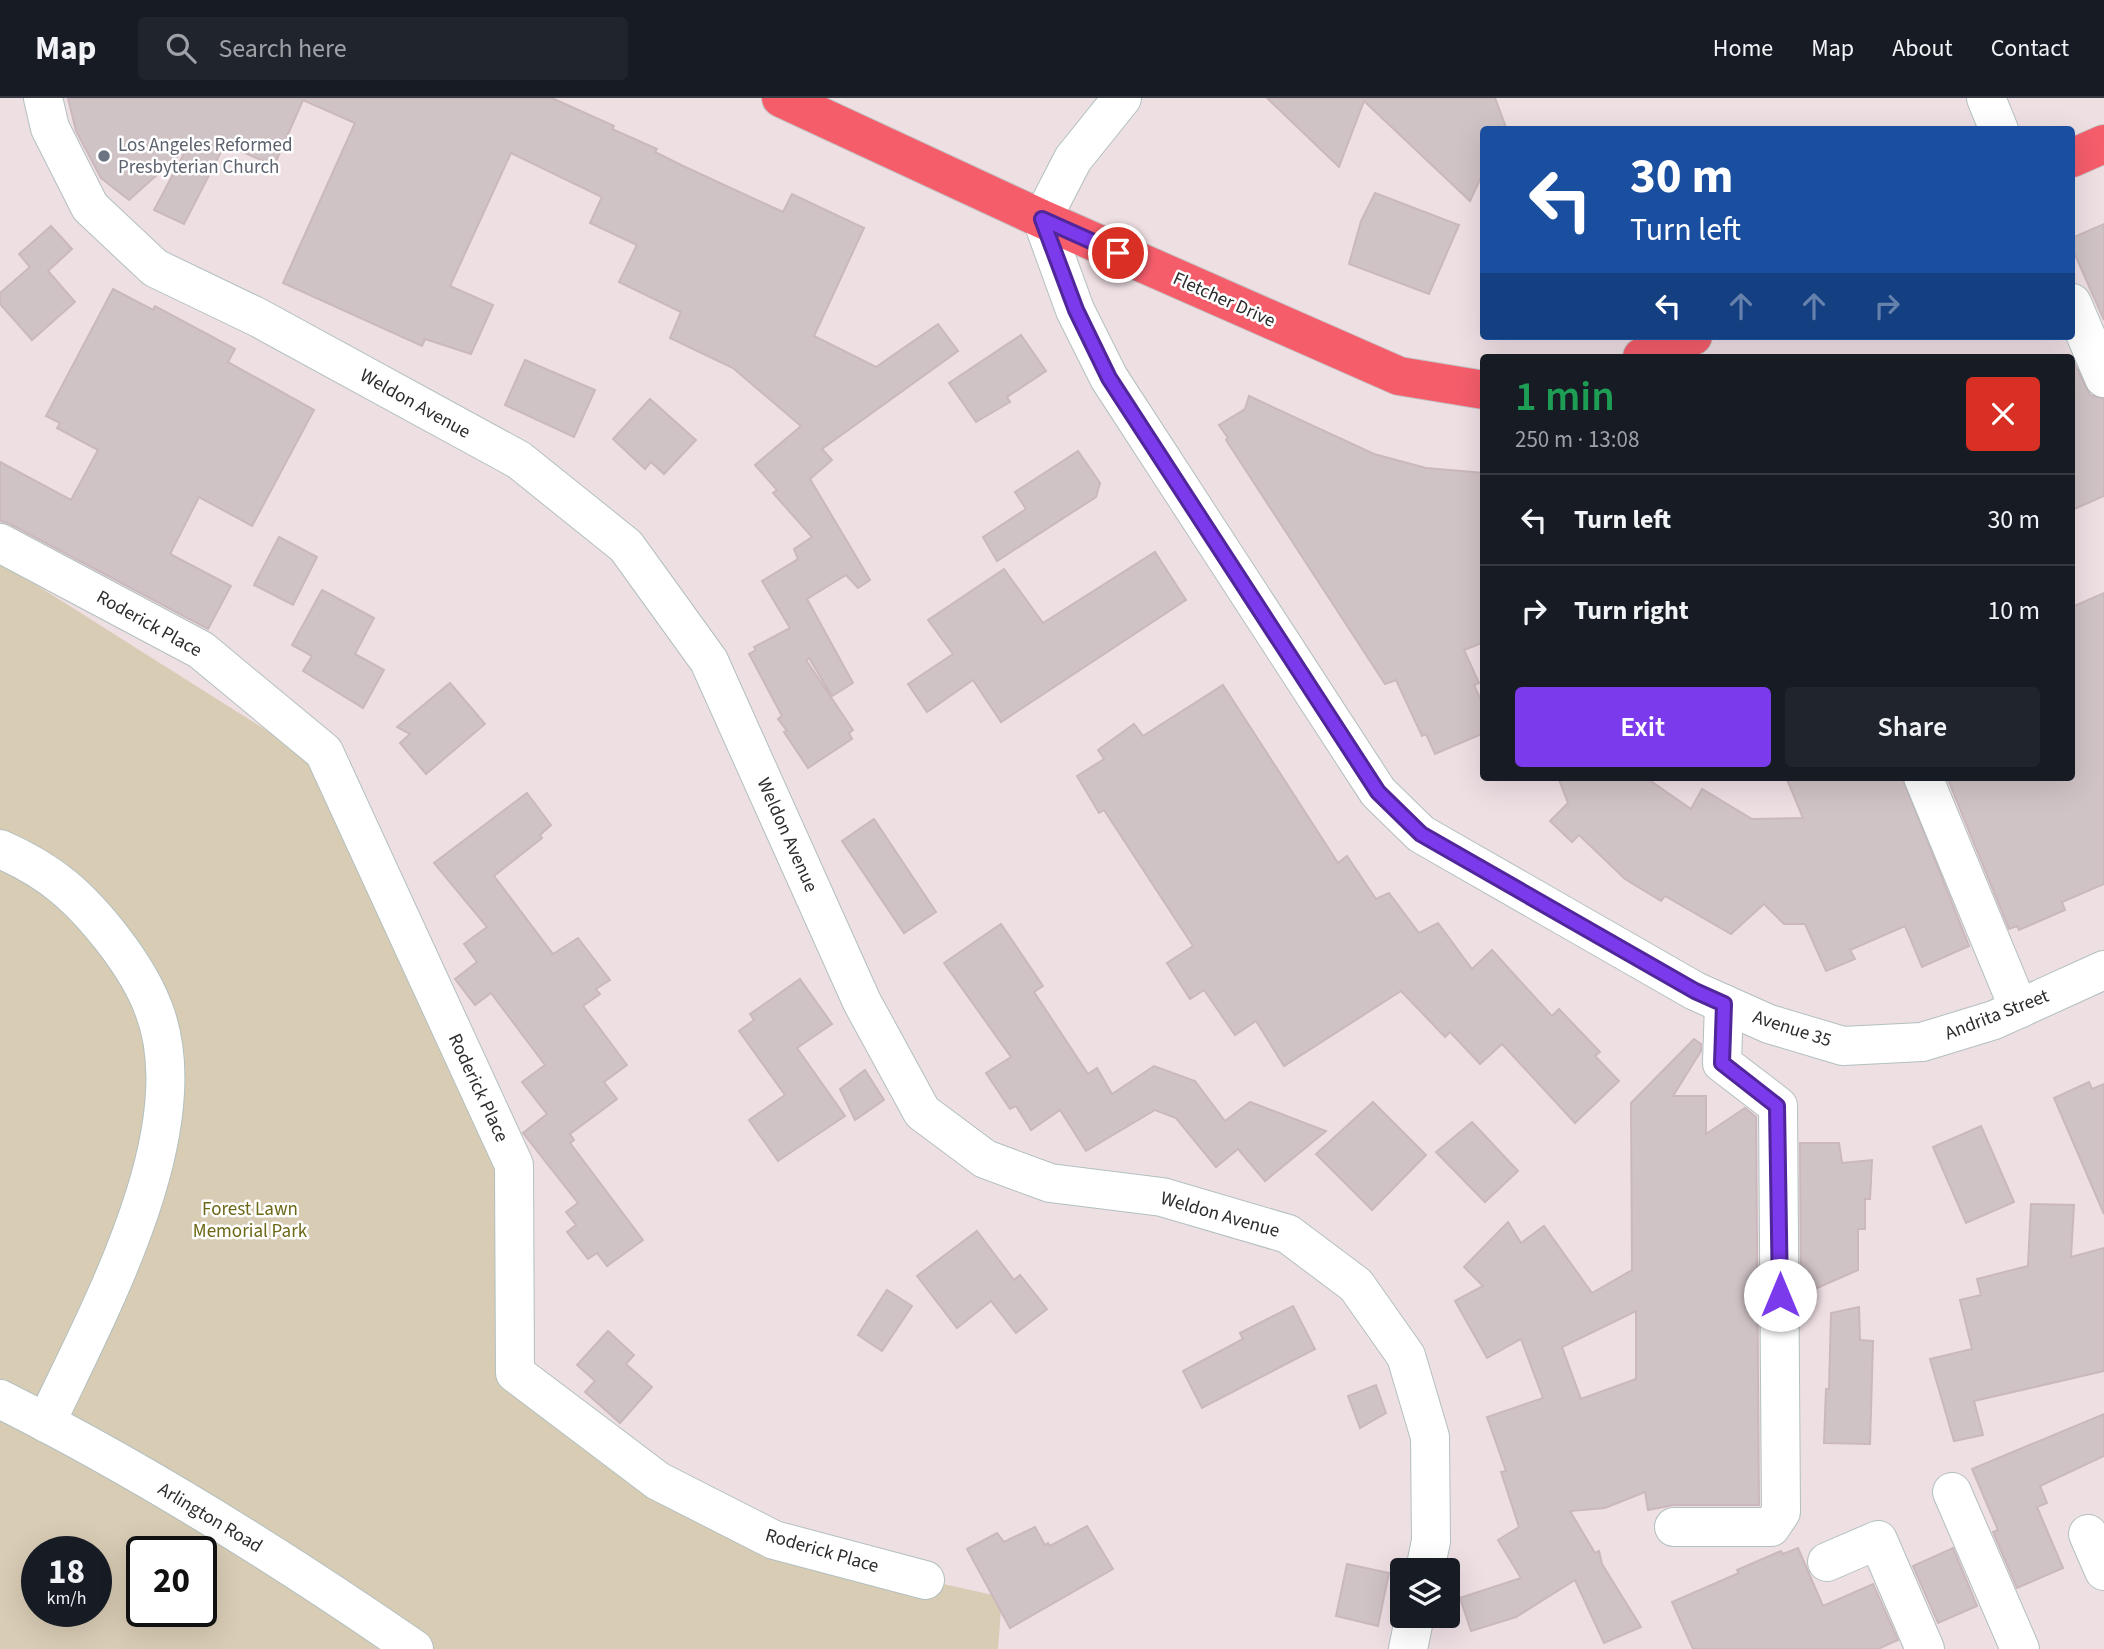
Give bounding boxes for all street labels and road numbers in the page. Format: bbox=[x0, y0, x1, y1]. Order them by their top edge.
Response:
street label: Fletcher Drive bbox=[1168, 265, 1280, 335]
street label: Weldon Avenue bbox=[355, 362, 475, 446]
street label: Roderick Place bbox=[91, 584, 207, 664]
street label: Weldon Avenue bbox=[750, 773, 824, 897]
street label: Andrita Street bbox=[1941, 983, 2053, 1047]
street label: Avenue 35 bbox=[1749, 1004, 1835, 1054]
street label: Roderick Place bbox=[441, 1029, 515, 1147]
street label: Weldon Avenue bbox=[1157, 1185, 1283, 1245]
street label: Arlington Road bbox=[153, 1476, 267, 1560]
street label: Roderick Place bbox=[762, 1522, 882, 1580]

